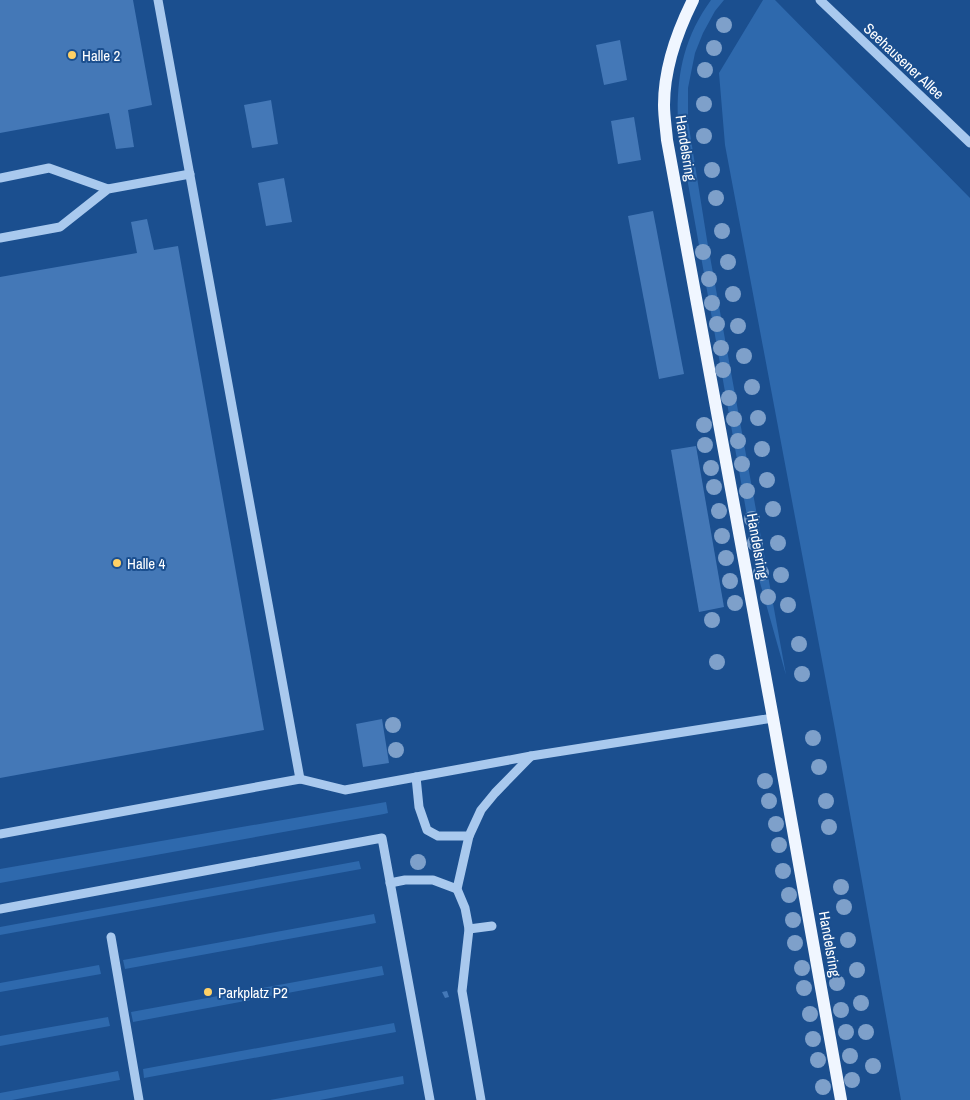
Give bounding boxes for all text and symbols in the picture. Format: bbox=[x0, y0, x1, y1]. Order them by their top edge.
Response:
street label: Seehausener Allee bbox=[859, 18, 949, 104]
place label: Halle 2 bbox=[82, 45, 120, 66]
marker: Halle 2 bbox=[66, 49, 78, 61]
street label: Handelsring bbox=[670, 114, 702, 183]
street label: Handelsring bbox=[742, 512, 774, 581]
place label: Halle 4 bbox=[127, 553, 165, 574]
marker: Halle 4 bbox=[111, 557, 123, 569]
street label: Handelsring bbox=[814, 910, 846, 979]
place label: Parkplatz P2 bbox=[218, 982, 288, 1003]
marker: Parkplatz P2 bbox=[202, 986, 214, 998]

